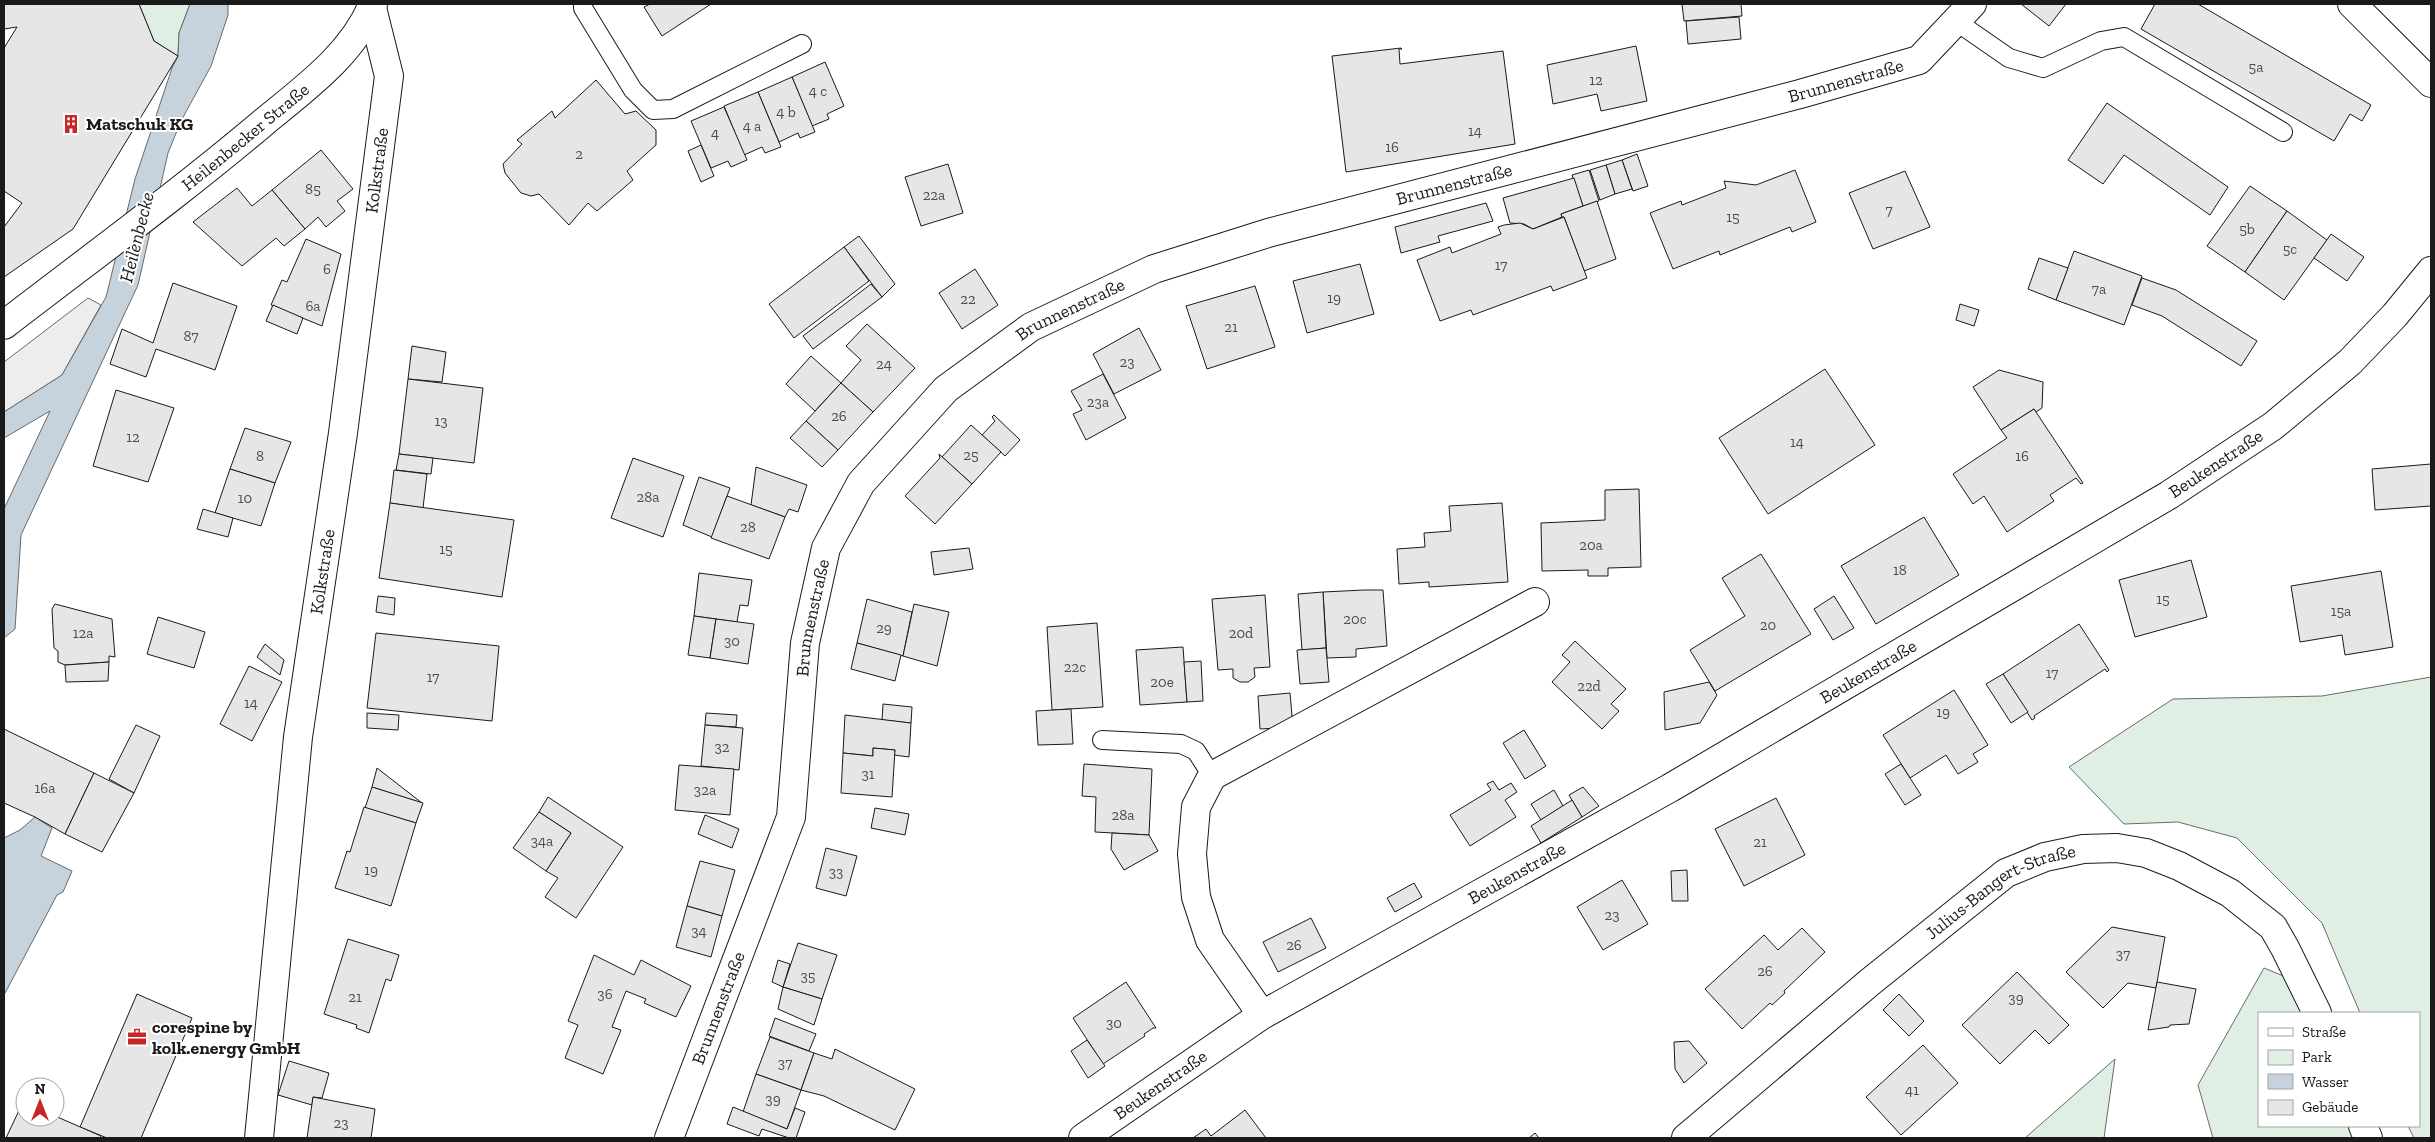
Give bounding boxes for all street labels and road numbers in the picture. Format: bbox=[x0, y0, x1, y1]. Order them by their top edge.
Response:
street label: Brunnenstraße bbox=[1786, 54, 1906, 108]
street label: Heilenbecker Straße bbox=[177, 79, 314, 196]
street label: Kolkstraße bbox=[360, 126, 393, 214]
street label: Brunnenstraße bbox=[1394, 159, 1515, 210]
street label: Brunnenstraße bbox=[1011, 273, 1128, 346]
street label: Beukenstraße bbox=[2165, 425, 2267, 503]
street label: Kolkstraße bbox=[305, 528, 340, 616]
street label: Brunnenstraße bbox=[791, 557, 834, 677]
street label: Beukenstraße bbox=[1816, 635, 1921, 709]
street label: Beukenstraße bbox=[1464, 837, 1570, 909]
street label: Julius-Bangert-Straße bbox=[1921, 840, 2078, 944]
street label: Brunnenstraße bbox=[687, 949, 750, 1068]
street label: Beukenstraße bbox=[1110, 1045, 1211, 1125]

